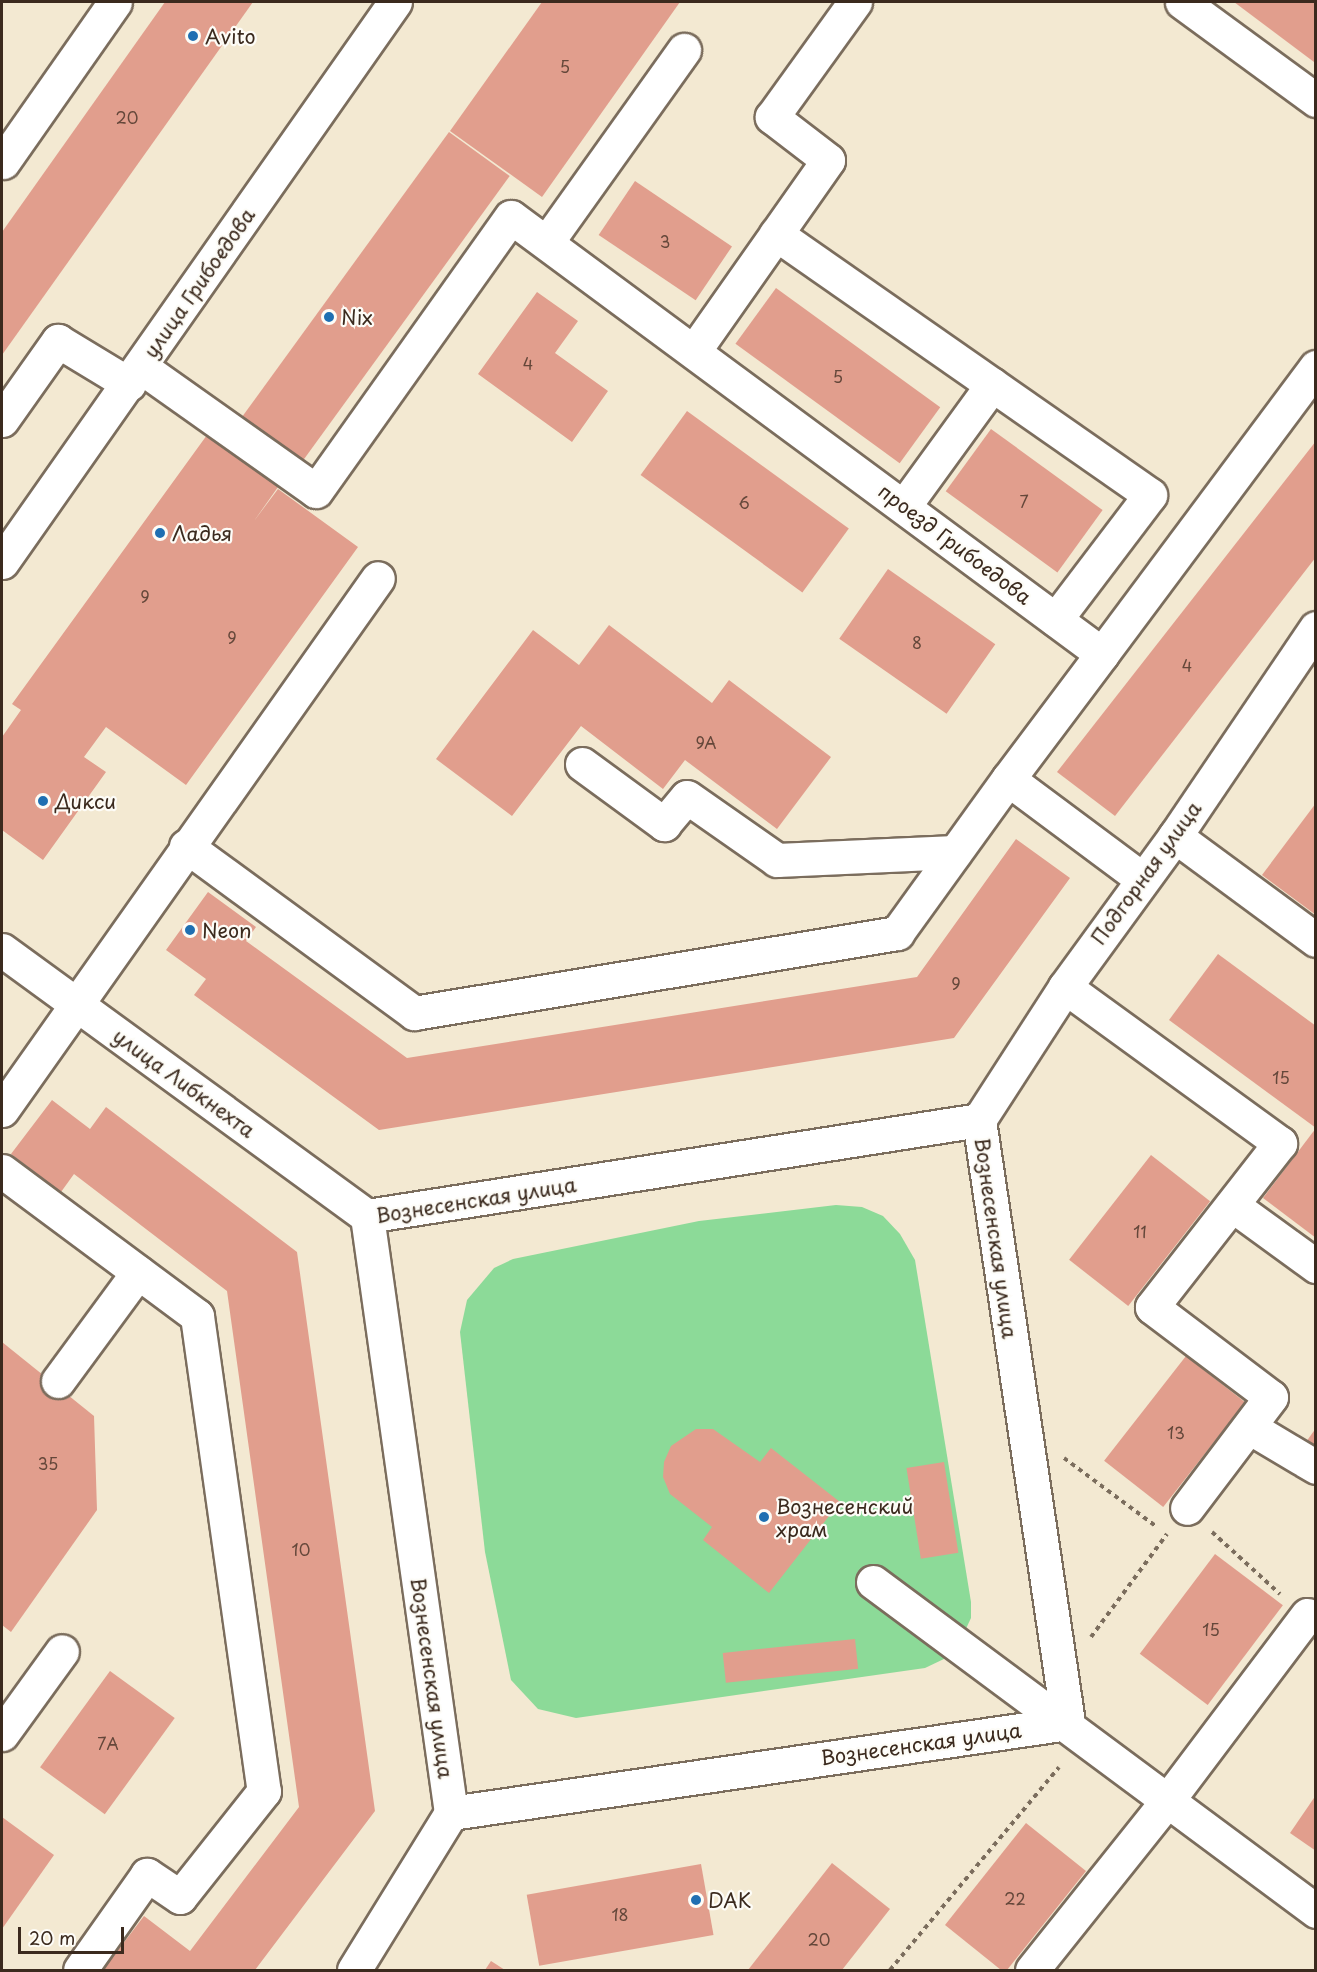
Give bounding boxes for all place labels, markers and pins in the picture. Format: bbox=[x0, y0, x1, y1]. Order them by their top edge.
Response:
place label: Avito bbox=[205, 24, 256, 48]
marker: Avito bbox=[186, 29, 200, 43]
place label: Nix bbox=[341, 305, 373, 329]
marker: Nix bbox=[322, 310, 336, 324]
place label: Ладья bbox=[172, 521, 232, 545]
marker: Ладья bbox=[153, 526, 167, 540]
place label: Дикси bbox=[55, 789, 116, 813]
marker: Дикси bbox=[36, 794, 50, 808]
place label: Neon bbox=[202, 918, 252, 942]
marker: Neon bbox=[183, 923, 197, 937]
place label: Вознесенский храм bbox=[776, 1494, 913, 1541]
marker: Вознесенский храм bbox=[757, 1510, 771, 1524]
place label: DAK bbox=[708, 1888, 751, 1912]
marker: DAK bbox=[689, 1893, 703, 1907]

